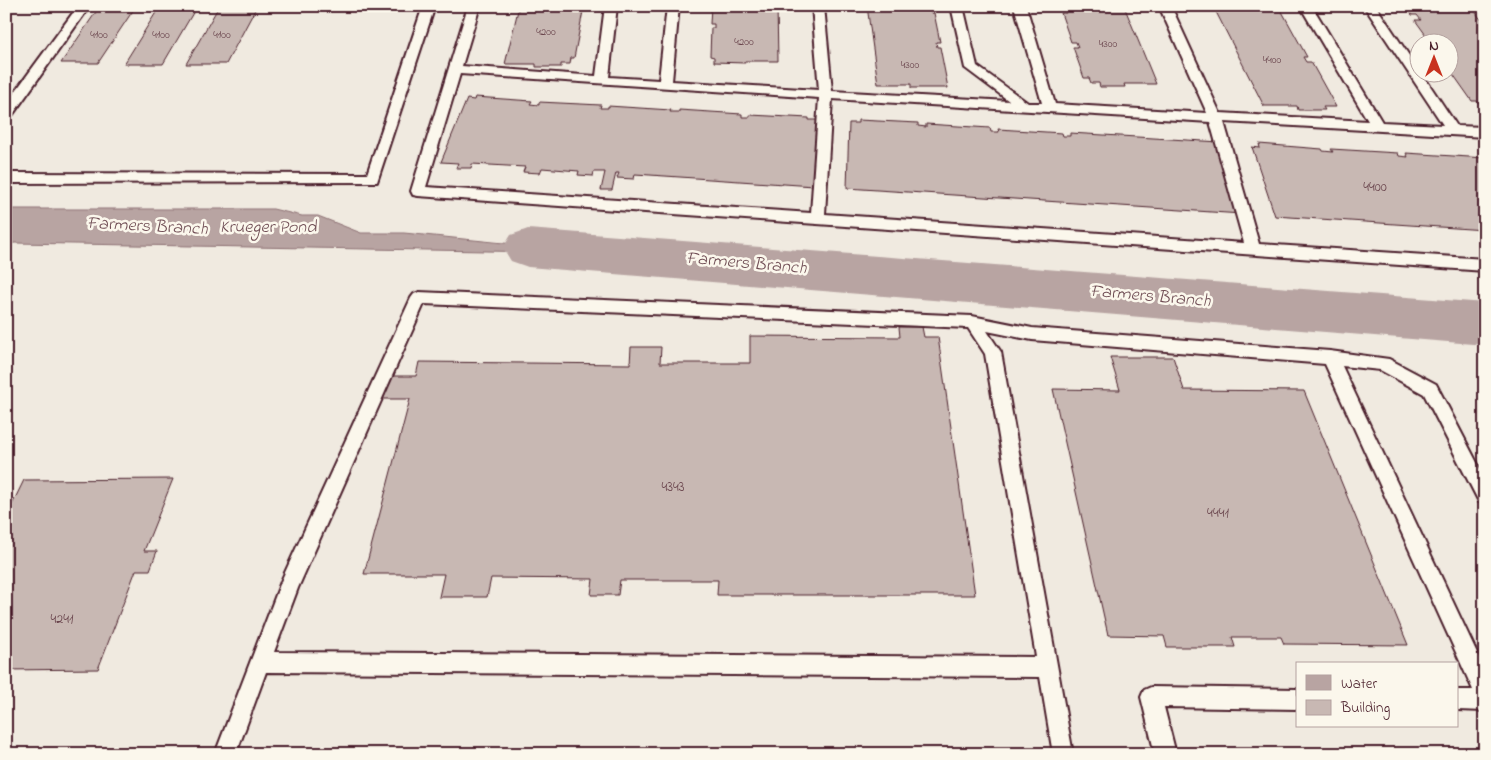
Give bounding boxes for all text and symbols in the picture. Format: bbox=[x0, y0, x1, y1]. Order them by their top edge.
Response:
house number: 4200 bbox=[536, 24, 556, 40]
house number: 4100 bbox=[90, 27, 108, 43]
house number: 4100 bbox=[152, 27, 170, 43]
house number: 4100 bbox=[213, 27, 231, 43]
north arrow bbox=[1408, 32, 1458, 82]
house number: 4200 bbox=[734, 34, 754, 50]
house number: 4300 bbox=[1099, 36, 1118, 52]
text: N bbox=[1429, 36, 1439, 57]
house number: 4400 bbox=[1263, 52, 1282, 68]
house number: 4300 bbox=[901, 57, 920, 73]
house number: 4400 bbox=[1363, 177, 1387, 198]
water label: Farmers Branch bbox=[86, 211, 209, 243]
water label: Krueger Pond bbox=[220, 215, 317, 241]
water label: Farmers Branch bbox=[685, 246, 808, 282]
water label: Farmers Branch bbox=[1089, 279, 1212, 315]
house number: 4343 bbox=[661, 477, 685, 498]
house number: 4441 bbox=[1207, 503, 1229, 524]
house number: 4241 bbox=[51, 609, 74, 630]
legend bbox=[1296, 662, 1458, 728]
text: Water bbox=[1341, 673, 1377, 695]
text: Building bbox=[1340, 697, 1390, 720]

